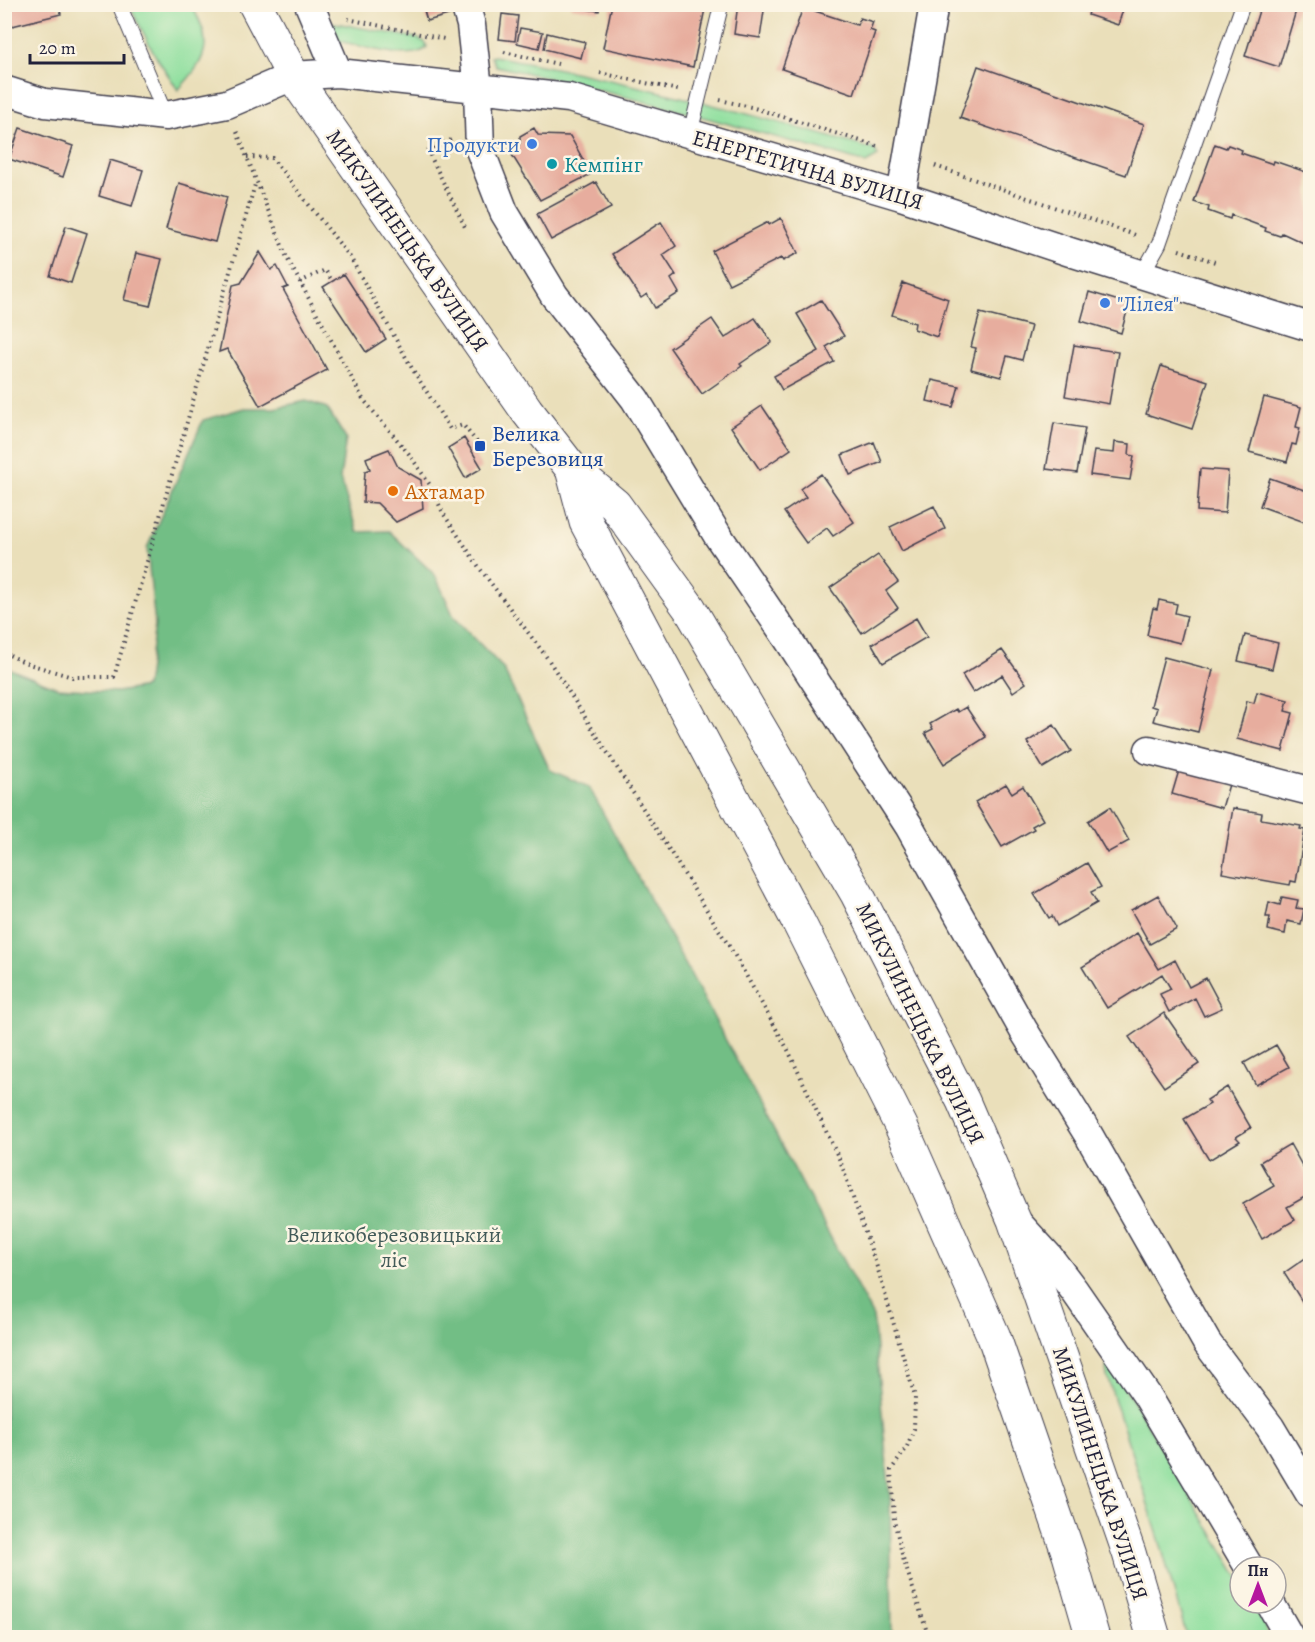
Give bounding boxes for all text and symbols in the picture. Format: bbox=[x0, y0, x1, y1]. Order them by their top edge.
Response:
scale bar bbox=[30, 27, 124, 65]
text: 20 m bbox=[39, 36, 76, 60]
street label: МИКУЛИНЕЦЬКА ВУЛИЦЯ bbox=[319, 123, 496, 358]
street label: ЕНЕРГЕТИЧНА ВУЛИЦЯ bbox=[689, 123, 927, 217]
place label: Продукти bbox=[427, 130, 520, 160]
marker: Продукти bbox=[525, 137, 539, 151]
place label: Кемпінг bbox=[564, 150, 643, 180]
marker: Кемпінг bbox=[545, 157, 559, 171]
place label: "Лілея" bbox=[1117, 289, 1179, 319]
marker: "Лілея" bbox=[1098, 296, 1112, 310]
place label: Велика Березовиця bbox=[492, 419, 604, 474]
marker: Велика Березовиця bbox=[473, 439, 487, 453]
place label: Ахтамар bbox=[404, 477, 485, 507]
marker: Ахтамар bbox=[386, 484, 400, 498]
street label: МИКУЛИНЕЦЬКА ВУЛИЦЯ bbox=[848, 898, 992, 1149]
park label: Великоберезовицький ліс bbox=[286, 1220, 502, 1275]
street label: МИКУЛИНЕЦЬКА ВУЛИЦЯ bbox=[1045, 1343, 1155, 1604]
north arrow bbox=[1228, 1555, 1288, 1615]
text: Пн bbox=[1248, 1560, 1268, 1582]

